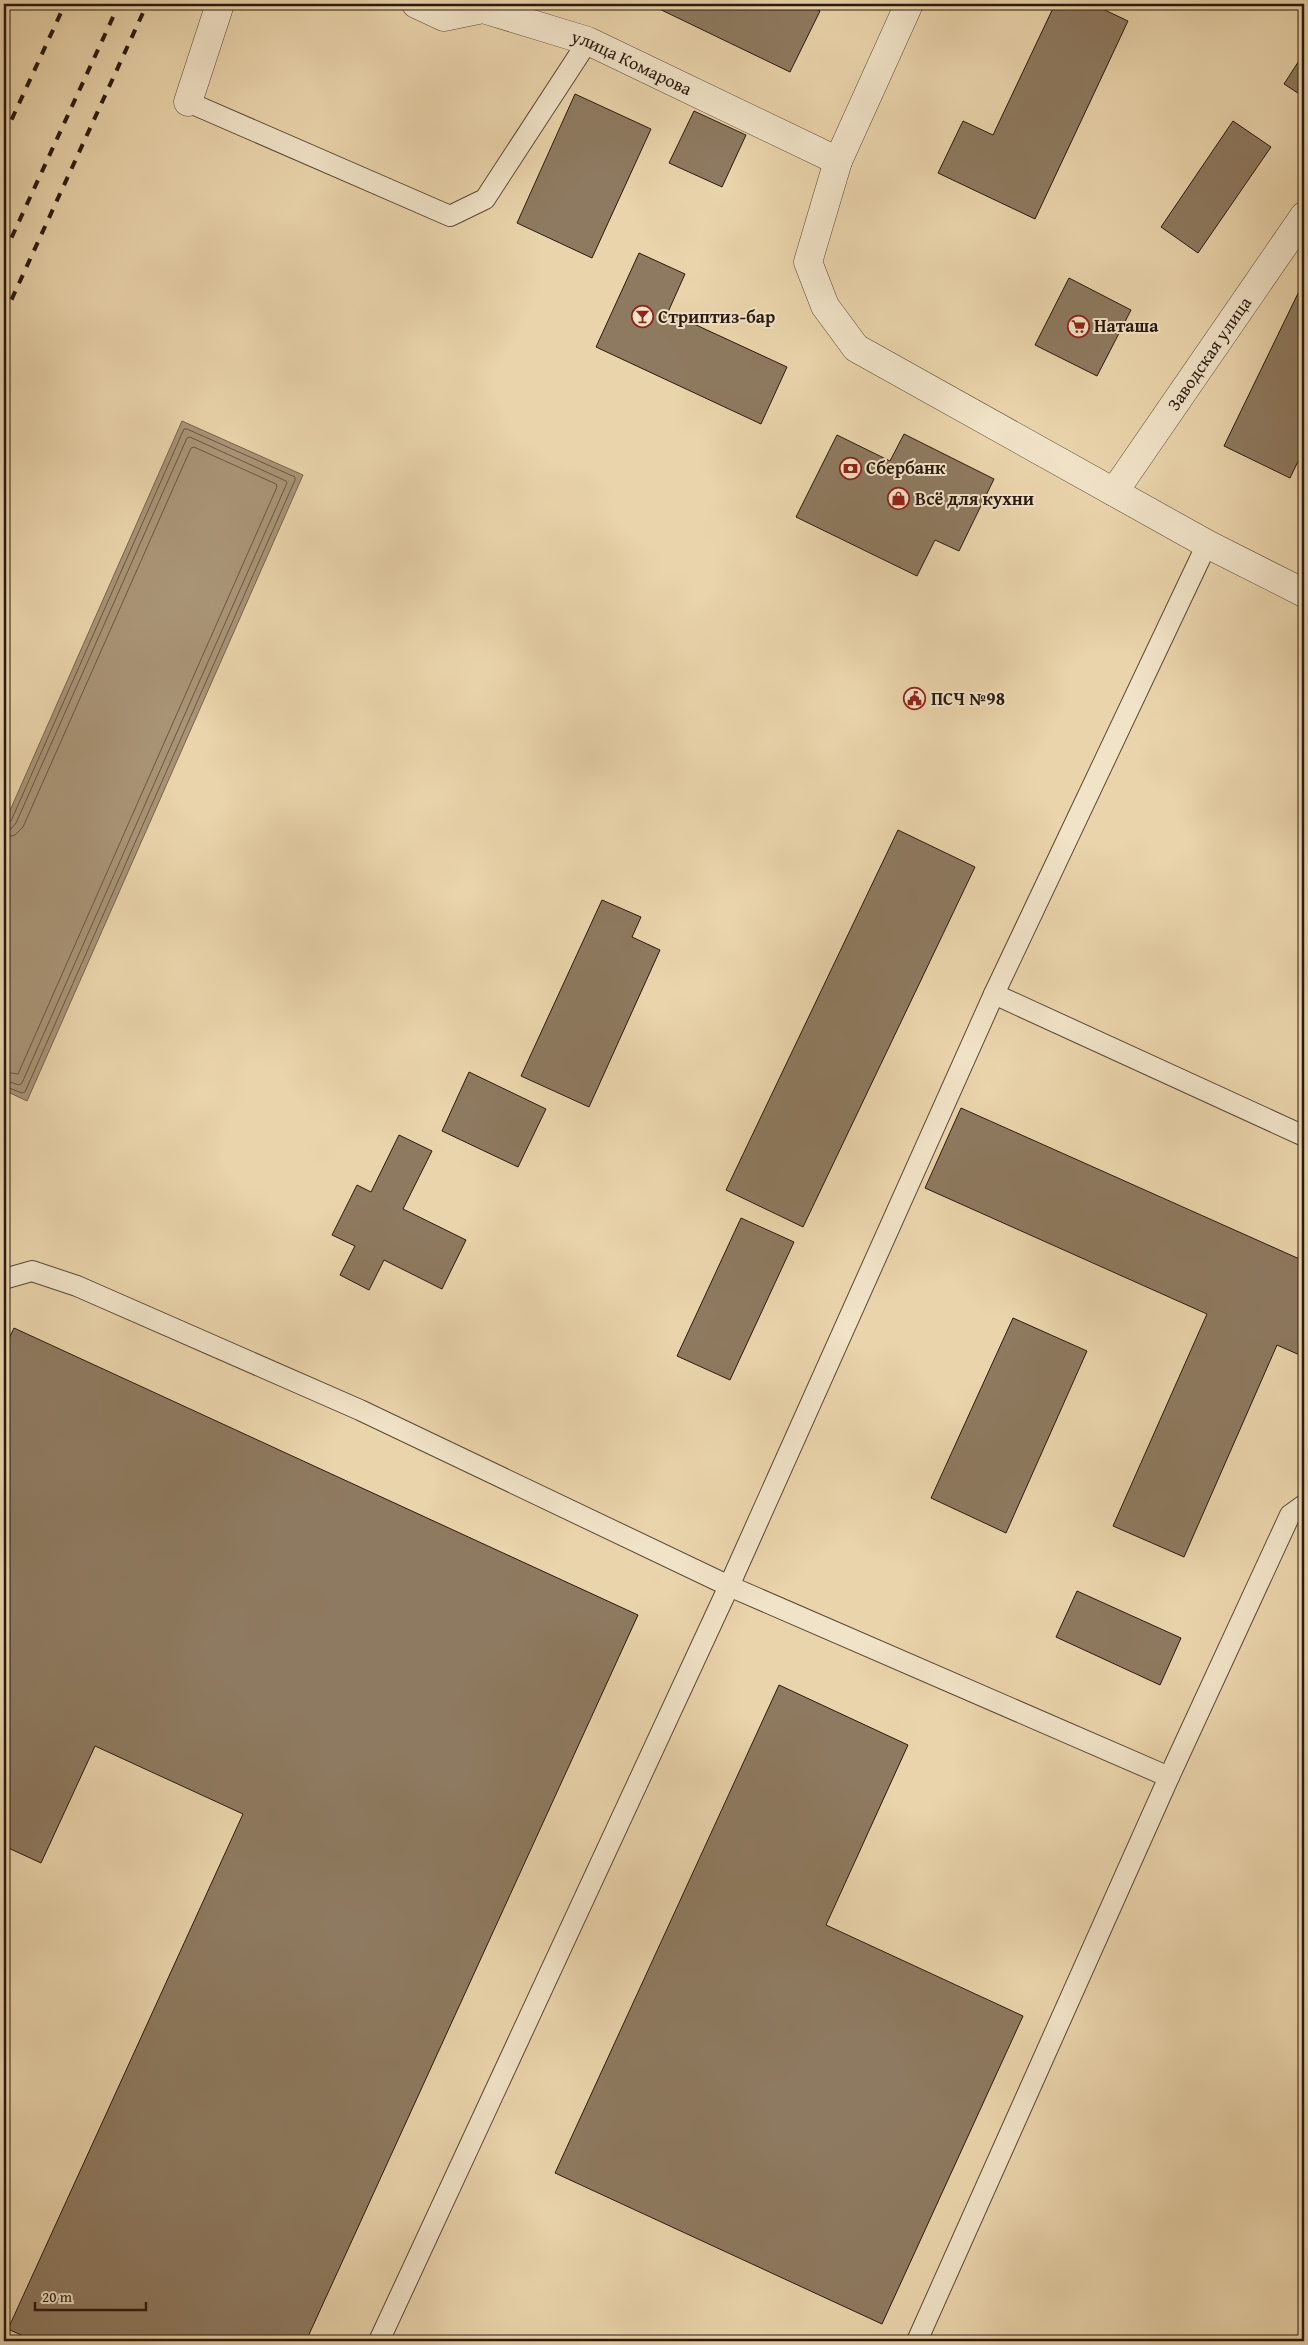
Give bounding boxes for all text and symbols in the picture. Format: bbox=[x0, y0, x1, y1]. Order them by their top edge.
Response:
street label: улица Комарова bbox=[567, 22, 697, 102]
street label: Заводская улица bbox=[1160, 290, 1258, 416]
place label: Стриптиз-бар bbox=[658, 303, 775, 330]
bar icon: Стриптиз-бар bbox=[630, 305, 654, 329]
place label: Наташа bbox=[1094, 312, 1159, 339]
supermarket icon: Наташа bbox=[1066, 314, 1090, 338]
place label: Сбербанк bbox=[866, 454, 946, 481]
bank icon: Сбербанк bbox=[838, 456, 862, 480]
place label: Всё для кухни bbox=[915, 485, 1034, 512]
shop icon: Всё для кухни bbox=[887, 487, 911, 511]
place label: ПСЧ №98 bbox=[931, 685, 1005, 712]
public building icon: ПСЧ №98 bbox=[903, 687, 927, 711]
scale bar bbox=[35, 2280, 146, 2312]
text: 20 m bbox=[42, 2286, 73, 2307]

